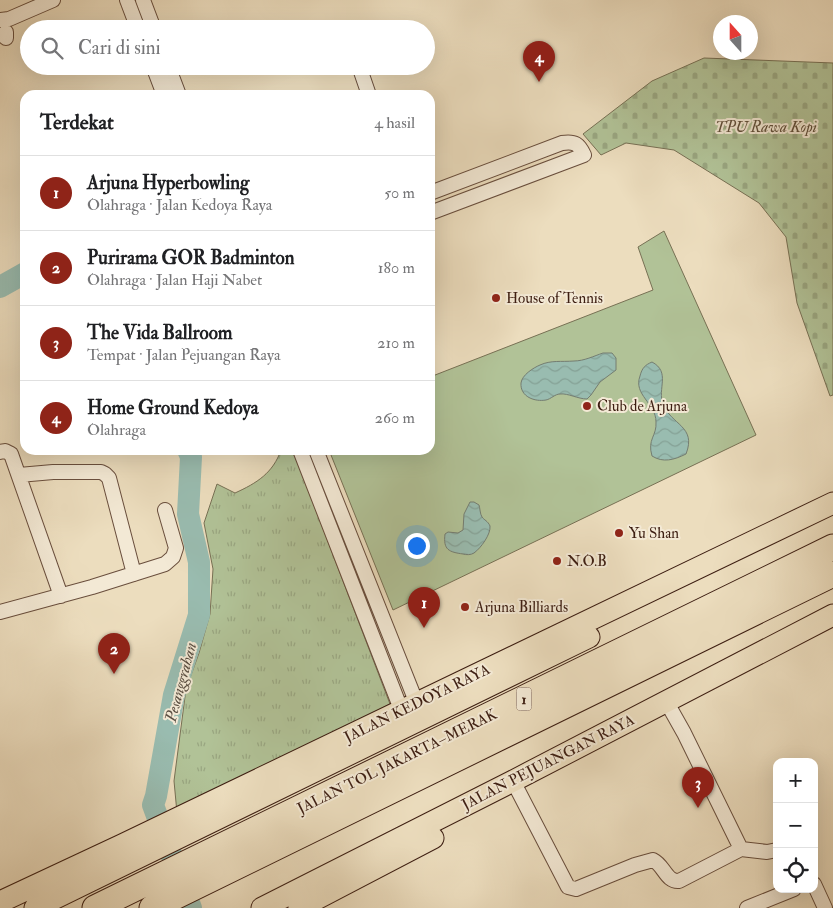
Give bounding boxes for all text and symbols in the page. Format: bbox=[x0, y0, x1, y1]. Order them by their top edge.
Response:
north arrow bbox=[713, 15, 758, 60]
search box bbox=[20, 20, 435, 75]
icon: search bbox=[38, 34, 66, 62]
text: Cari di sini bbox=[78, 36, 161, 60]
pin: 4 bbox=[523, 41, 555, 82]
text: Terdekat bbox=[40, 109, 114, 136]
text: 4 hasil bbox=[374, 113, 415, 133]
park label: TPU Rawa Kopi bbox=[715, 118, 817, 137]
text: Arjuna Hyperbowling bbox=[87, 171, 249, 195]
text: 1 bbox=[53, 183, 59, 203]
text: 50 m bbox=[384, 183, 415, 203]
text: Olahraga · Jalan Kedoya Raya bbox=[87, 195, 272, 215]
text: Purirama GOR Badminton bbox=[87, 246, 295, 270]
text: 2 bbox=[52, 258, 60, 278]
text: 180 m bbox=[378, 258, 415, 278]
text: Olahraga · Jalan Haji Nabet bbox=[87, 270, 262, 290]
place label: House of Tennis bbox=[506, 289, 603, 308]
marker: House of Tennis bbox=[490, 292, 502, 304]
text: The Vida Ballroom bbox=[87, 321, 233, 345]
text: 3 bbox=[53, 333, 59, 353]
text: 210 m bbox=[377, 333, 415, 353]
text: Tempat · Jalan Pejuangan Raya bbox=[87, 345, 281, 365]
text: Home Ground Kedoya bbox=[87, 396, 259, 420]
place label: Club de Arjuna bbox=[597, 397, 688, 416]
marker: Club de Arjuna bbox=[581, 400, 593, 412]
text: 4 bbox=[52, 408, 60, 428]
text: 260 m bbox=[375, 408, 415, 428]
text: Olahraga bbox=[87, 420, 146, 440]
place label: Yu Shan bbox=[629, 524, 679, 543]
marker: Yu Shan bbox=[613, 527, 625, 539]
your location bbox=[404, 533, 430, 559]
place label: N.O.B bbox=[567, 552, 607, 571]
marker: N.O.B bbox=[551, 555, 563, 567]
pin: 1 bbox=[408, 587, 440, 628]
place label: Arjuna Billiards bbox=[474, 598, 568, 617]
marker: Arjuna Billiards bbox=[459, 601, 471, 613]
pin: 2 bbox=[98, 633, 130, 674]
water label: Pesanggrahan bbox=[160, 640, 201, 725]
street label: JALAN KEDOYA RAYA bbox=[340, 660, 494, 748]
road number: 1 bbox=[516, 688, 532, 711]
street label: JALAN TOL JAKARTA–MERAK bbox=[293, 704, 501, 820]
street label: JALAN PEJUANGAN RAYA bbox=[458, 710, 639, 816]
map controls bbox=[773, 758, 818, 893]
button: + bbox=[773, 758, 818, 803]
pin: 3 bbox=[682, 767, 714, 808]
button: − bbox=[773, 803, 818, 848]
button: locate bbox=[773, 848, 818, 893]

